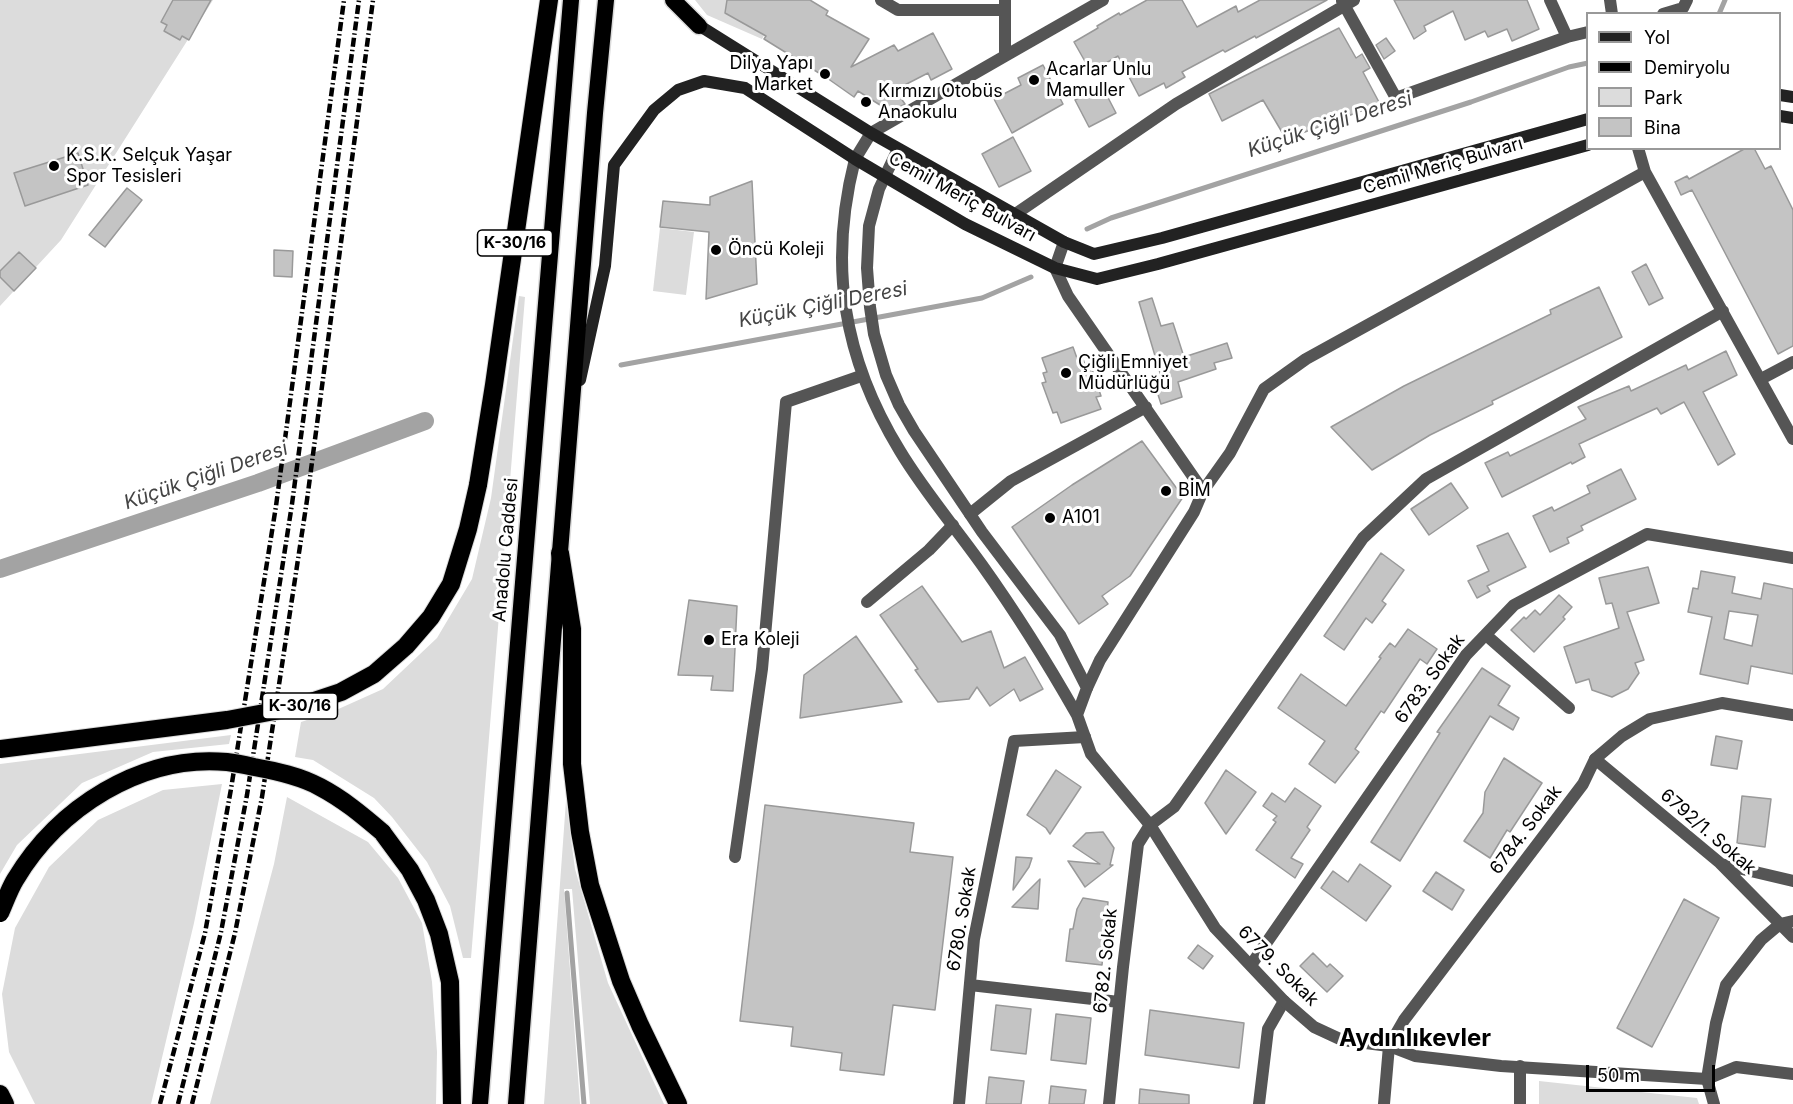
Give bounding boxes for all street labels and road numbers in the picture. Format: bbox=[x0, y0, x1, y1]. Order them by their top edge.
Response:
street label: Cemil Meriç Bulvarı bbox=[1361, 133, 1525, 199]
street label: Cemil Meriç Bulvarı bbox=[885, 148, 1039, 246]
road number: K-30/16 bbox=[478, 230, 552, 256]
street label: Anadolu Caddesi bbox=[489, 477, 523, 623]
street label: 6783. Sokak bbox=[1390, 630, 1470, 728]
road number: K-30/16 bbox=[262, 693, 338, 719]
street label: 6784. Sokak bbox=[1486, 781, 1566, 879]
street label: 6792/1. Sokak bbox=[1656, 785, 1760, 879]
street label: 6780. Sokak bbox=[943, 865, 981, 973]
street label: 6782. Sokak bbox=[1090, 907, 1122, 1015]
street label: 6779. Sokak bbox=[1233, 921, 1323, 1011]

